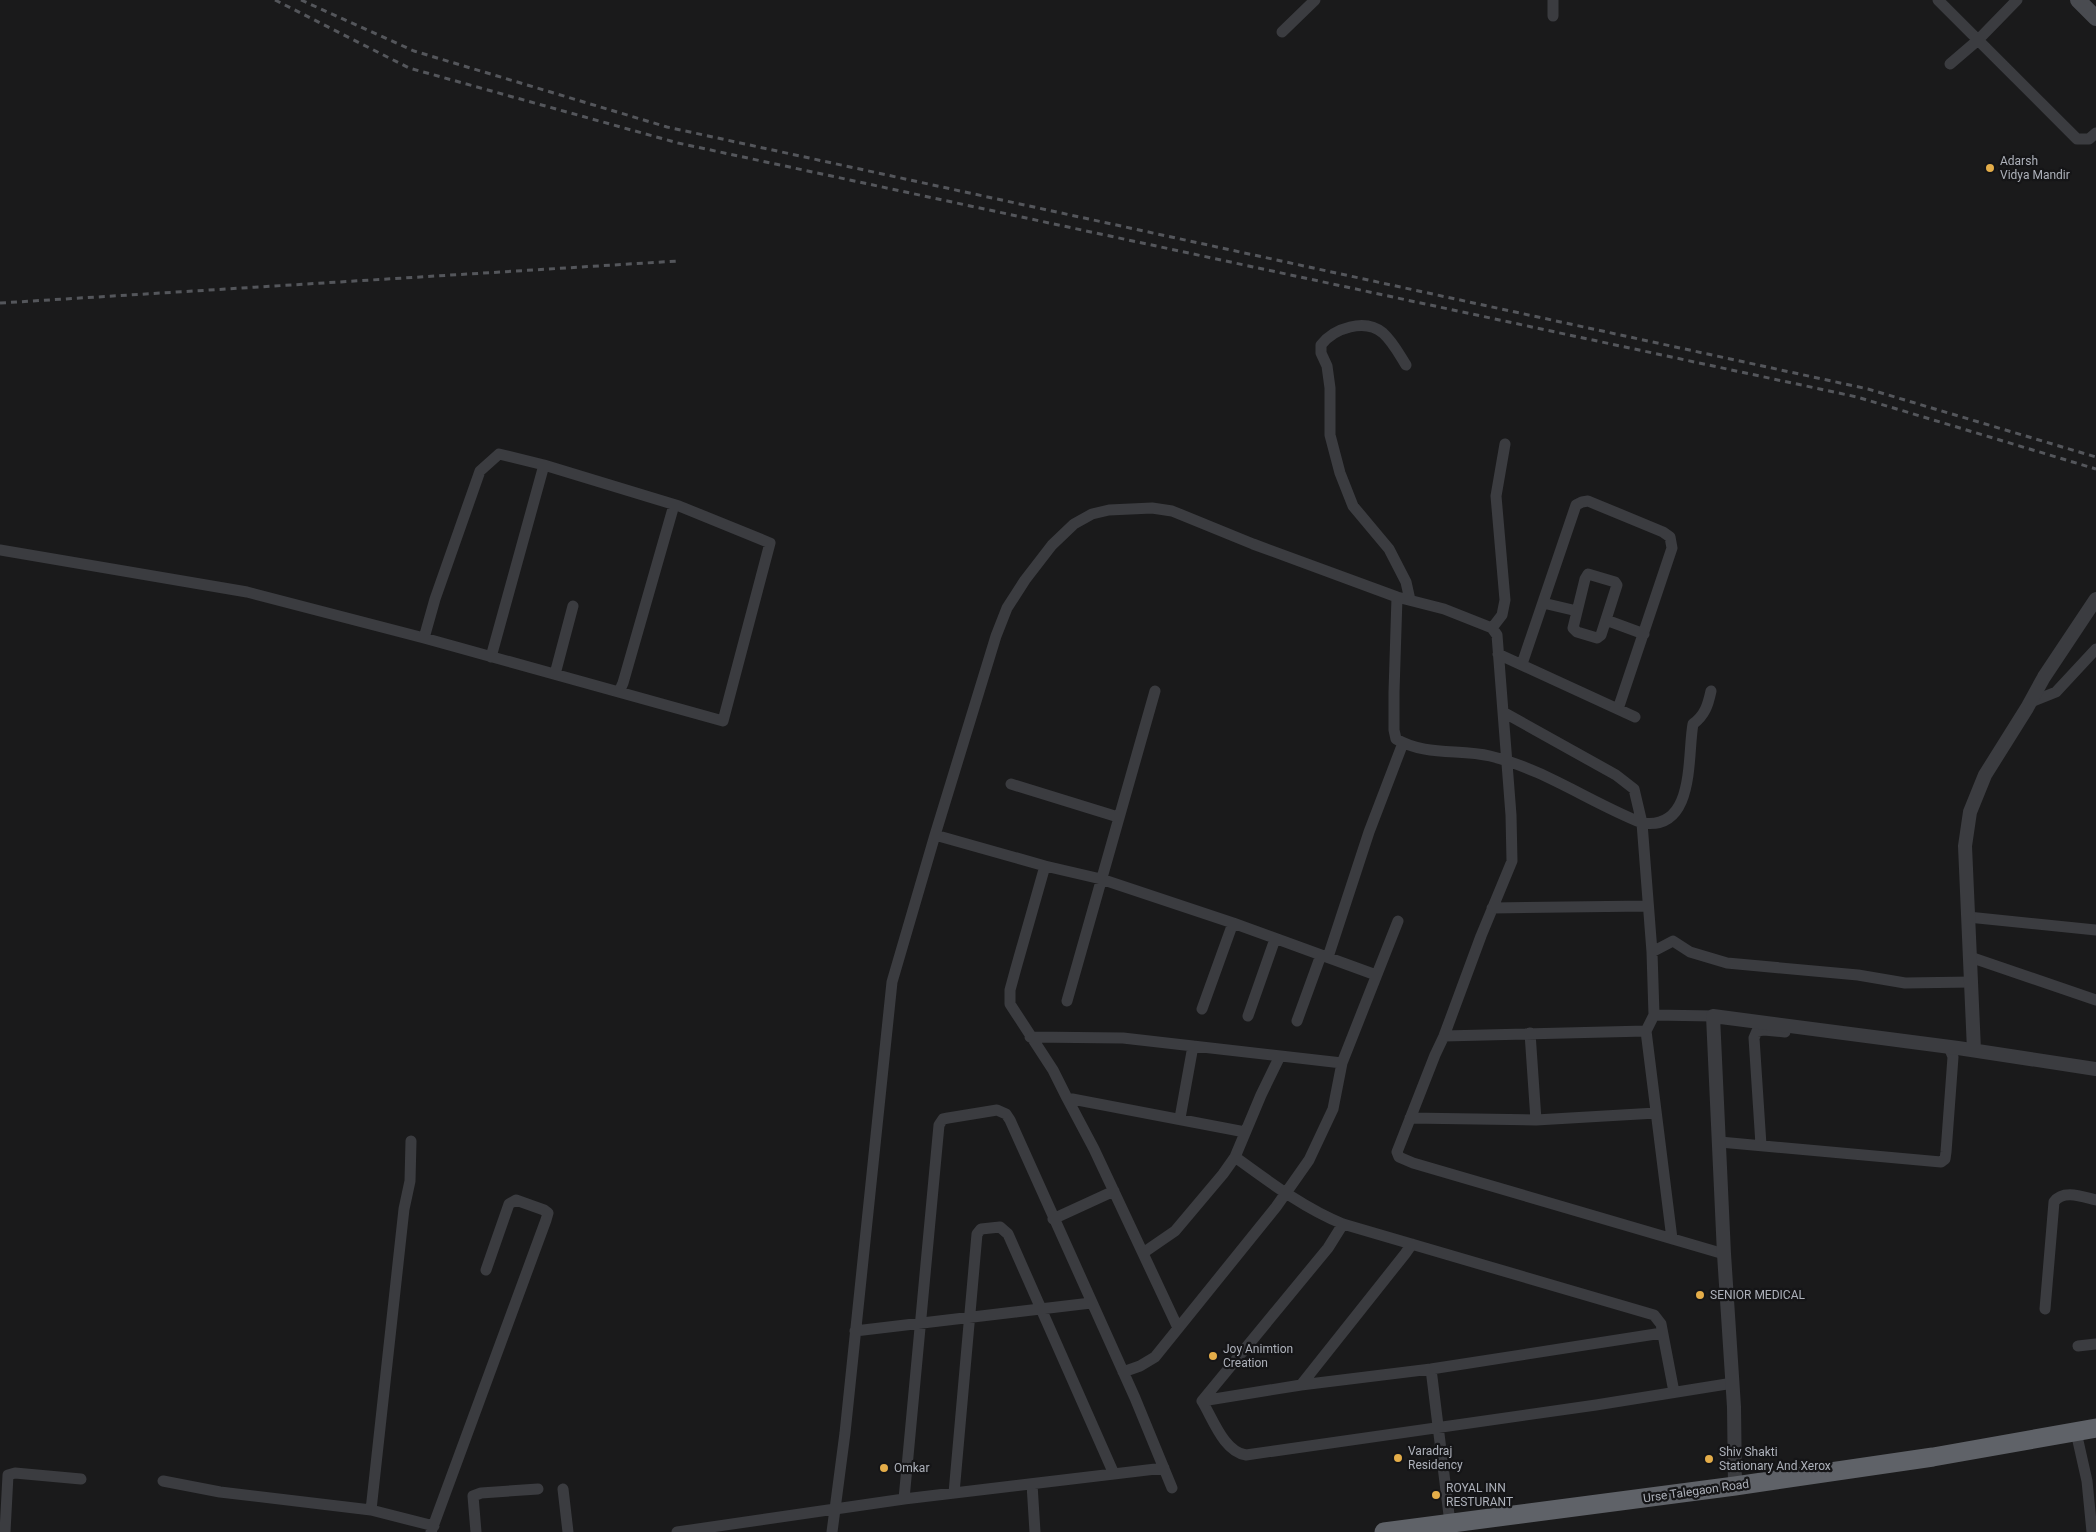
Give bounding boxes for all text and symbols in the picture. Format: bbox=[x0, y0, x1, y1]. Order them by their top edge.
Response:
place label: Adarsh Vidya Mandir bbox=[2000, 154, 2070, 182]
marker: Adarsh Vidya Mandir bbox=[1984, 162, 1996, 174]
place label: SENIOR MEDICAL bbox=[1710, 1288, 1805, 1302]
marker: SENIOR MEDICAL bbox=[1694, 1289, 1706, 1301]
place label: Joy Animtion Creation bbox=[1223, 1342, 1293, 1370]
marker: Joy Animtion Creation bbox=[1207, 1350, 1219, 1362]
place label: Varadraj Residency bbox=[1408, 1444, 1463, 1472]
place label: Shiv Shakti Stationary And Xerox bbox=[1719, 1445, 1831, 1473]
marker: Varadraj Residency bbox=[1392, 1452, 1404, 1464]
marker: Shiv Shakti Stationary And Xerox bbox=[1703, 1453, 1715, 1465]
place label: Omkar bbox=[894, 1461, 929, 1475]
marker: Omkar bbox=[878, 1462, 890, 1474]
street label: Urse Talegaon Road bbox=[1642, 1477, 1750, 1505]
place label: ROYAL INN RESTURANT bbox=[1446, 1481, 1513, 1509]
marker: ROYAL INN RESTURANT bbox=[1430, 1489, 1442, 1501]

